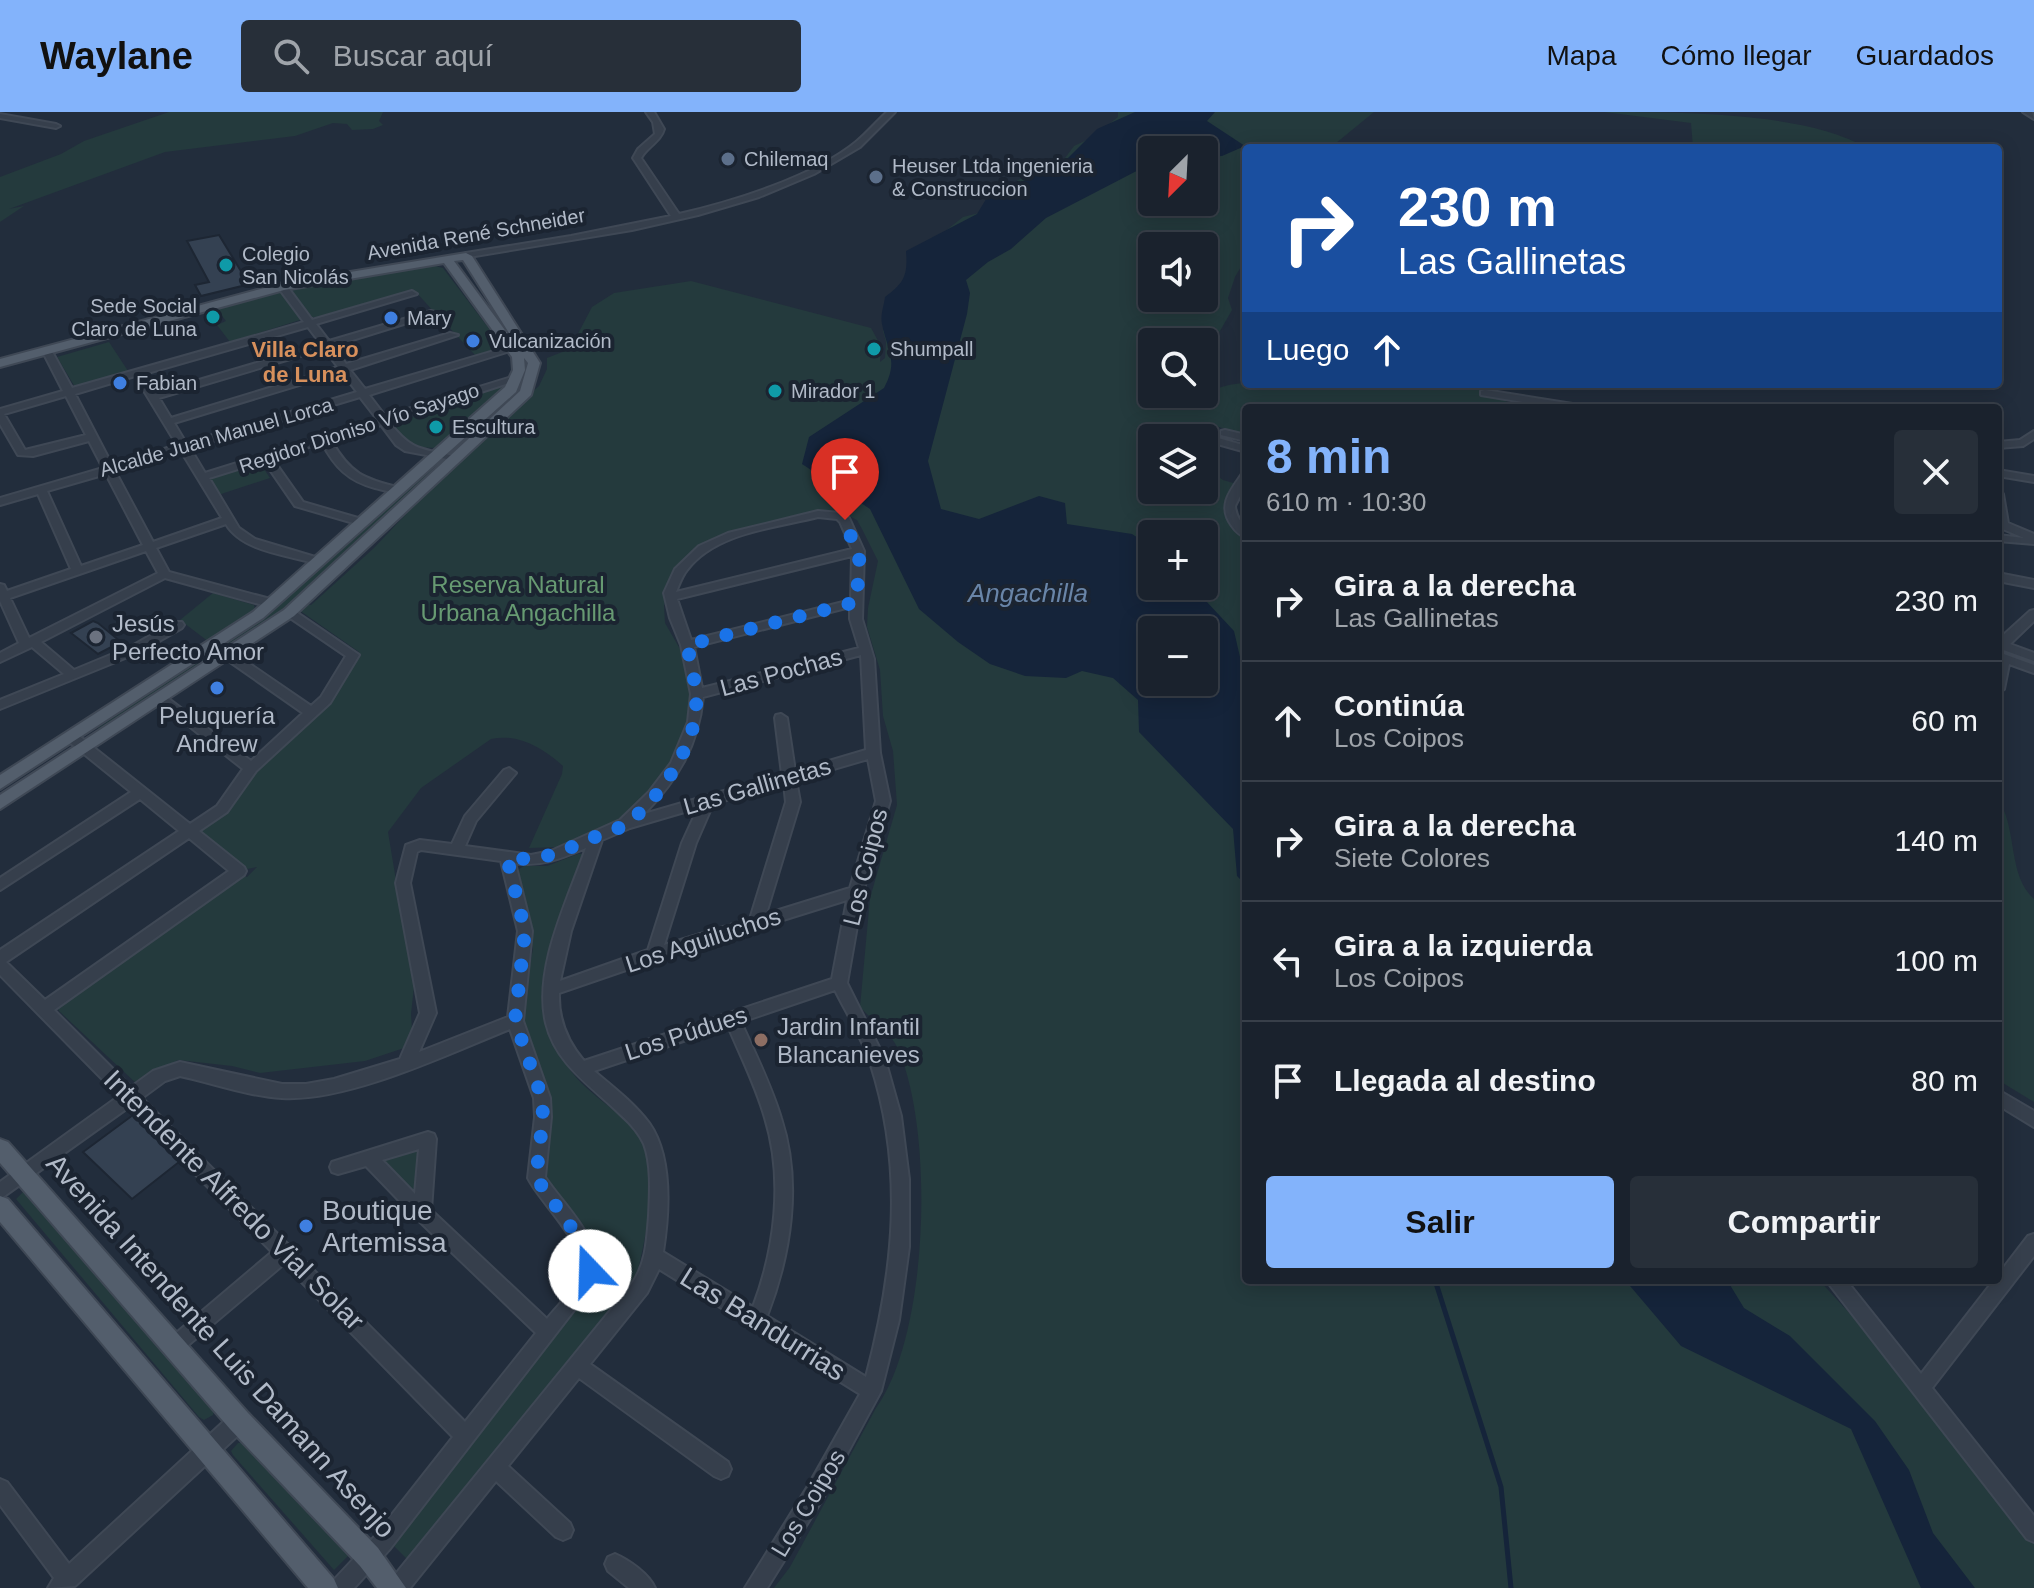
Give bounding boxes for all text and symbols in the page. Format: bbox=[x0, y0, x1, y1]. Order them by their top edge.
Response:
search box bbox=[241, 20, 801, 92]
icon: search bbox=[269, 34, 313, 78]
text: Waylane bbox=[40, 35, 193, 77]
text: Buscar aquí bbox=[333, 39, 493, 72]
text: Mapa bbox=[1546, 40, 1617, 71]
text: Cómo llegar bbox=[1661, 40, 1811, 71]
text: Guardados bbox=[1855, 40, 1994, 71]
north arrow bbox=[1138, 136, 1218, 216]
map controls bbox=[1138, 136, 1218, 696]
place label: Chilemaq bbox=[744, 148, 828, 170]
marker: Chilemaq bbox=[719, 150, 737, 168]
place label: Heuser Ltda ingenieria & Construccion bbox=[892, 155, 1094, 200]
marker: Heuser Ltda ingenieria & Construccion bbox=[867, 168, 885, 186]
text: 230 m bbox=[1398, 175, 1557, 238]
icon: right bbox=[1266, 176, 1370, 280]
street label: Avenida René Schneider bbox=[365, 204, 587, 264]
button: sound bbox=[1138, 232, 1218, 312]
text: Las Gallinetas bbox=[1398, 241, 1626, 282]
place label: Colegio San Nicolás bbox=[242, 243, 349, 288]
marker: Colegio San Nicolás bbox=[217, 256, 235, 274]
place label: Sede Social Claro de Luna bbox=[71, 295, 198, 340]
place label: Mary bbox=[407, 307, 451, 329]
marker: Sede Social Claro de Luna bbox=[204, 308, 222, 326]
marker: Mary bbox=[382, 309, 400, 327]
button: search bbox=[1138, 328, 1218, 408]
icon: ahead bbox=[1365, 328, 1409, 372]
place label: Vulcanización bbox=[489, 330, 612, 352]
marker: Vulcanización bbox=[464, 332, 482, 350]
text: Luego bbox=[1266, 333, 1349, 366]
district label: Villa Claro de Luna bbox=[251, 337, 359, 387]
place label: Shumpall bbox=[890, 338, 973, 360]
marker: Shumpall bbox=[865, 340, 883, 358]
place label: Fabian bbox=[136, 372, 197, 394]
marker: Fabian bbox=[111, 374, 129, 392]
street label: Regidor Dioniso Vío Sayago bbox=[236, 379, 482, 477]
place label: Mirador 1 bbox=[791, 380, 875, 402]
marker: Mirador 1 bbox=[766, 382, 784, 400]
street label: Alcalde Juan Manuel Lorca bbox=[97, 393, 336, 481]
place label: Escultura bbox=[452, 416, 536, 438]
marker: Escultura bbox=[427, 418, 445, 436]
button: layers bbox=[1138, 424, 1218, 504]
text: 8 min bbox=[1266, 430, 1391, 483]
button: close bbox=[1894, 430, 1978, 514]
pin bbox=[811, 438, 879, 520]
icon: arrive bbox=[823, 450, 867, 494]
text: 610 m · 10:30 bbox=[1266, 487, 1426, 517]
button: + bbox=[1138, 520, 1218, 600]
text: Gira a la derecha bbox=[1334, 569, 1576, 602]
park label: Reserva Natural Urbana Angachilla bbox=[421, 571, 616, 626]
water label: Angachilla bbox=[966, 578, 1088, 608]
icon: right bbox=[1266, 579, 1310, 623]
text: 230 m bbox=[1895, 584, 1978, 617]
text: Las Gallinetas bbox=[1334, 603, 1499, 633]
place label: Jesús Perfecto Amor bbox=[112, 610, 264, 665]
button: − bbox=[1138, 616, 1218, 696]
marker: Jesús Perfecto Amor bbox=[87, 628, 105, 646]
street label: Las Pochas bbox=[717, 643, 845, 701]
marker: Peluquería Andrew bbox=[208, 679, 226, 697]
text: Continúa bbox=[1334, 689, 1464, 722]
icon: ahead bbox=[1266, 699, 1310, 743]
place label: Peluquería Andrew bbox=[159, 702, 276, 757]
text: 60 m bbox=[1911, 704, 1978, 737]
text: Los Coipos bbox=[1334, 723, 1464, 753]
street label: Las Gallinetas bbox=[680, 752, 834, 820]
street label: Los Coipos bbox=[837, 805, 893, 929]
text: Gira a la derecha bbox=[1334, 809, 1576, 842]
icon: right bbox=[1266, 819, 1310, 863]
text: 140 m bbox=[1895, 824, 1978, 857]
text: Siete Colores bbox=[1334, 843, 1490, 873]
street label: Los Aguiluchos bbox=[622, 902, 784, 978]
text: Gira a la izquierda bbox=[1334, 929, 1592, 962]
icon: left bbox=[1266, 939, 1310, 983]
text: 100 m bbox=[1895, 944, 1978, 977]
text: Los Coipos bbox=[1334, 963, 1464, 993]
street label: Los Púdues bbox=[622, 1001, 750, 1065]
place label: Jardin Infantil Blancanieves bbox=[777, 1013, 920, 1068]
marker: Jardin Infantil Blancanieves bbox=[752, 1031, 770, 1049]
icon: arrive bbox=[1266, 1059, 1310, 1103]
street label: Intendente Alfredo Vial Solar bbox=[98, 1064, 370, 1336]
text: Llegada al destino bbox=[1334, 1064, 1596, 1097]
text: 80 m bbox=[1911, 1064, 1978, 1097]
street label: Avenida Intendente Luis Damann Asenjo bbox=[40, 1148, 402, 1544]
button: Salir bbox=[1266, 1176, 1614, 1268]
button: Compartir bbox=[1630, 1176, 1978, 1268]
place label: Boutique Artemissa bbox=[322, 1195, 447, 1258]
marker: Boutique Artemissa bbox=[297, 1217, 315, 1235]
position arrow bbox=[548, 1229, 632, 1313]
street label: Las Bandurrias bbox=[675, 1261, 851, 1387]
street label: Los Coipos bbox=[766, 1445, 850, 1561]

